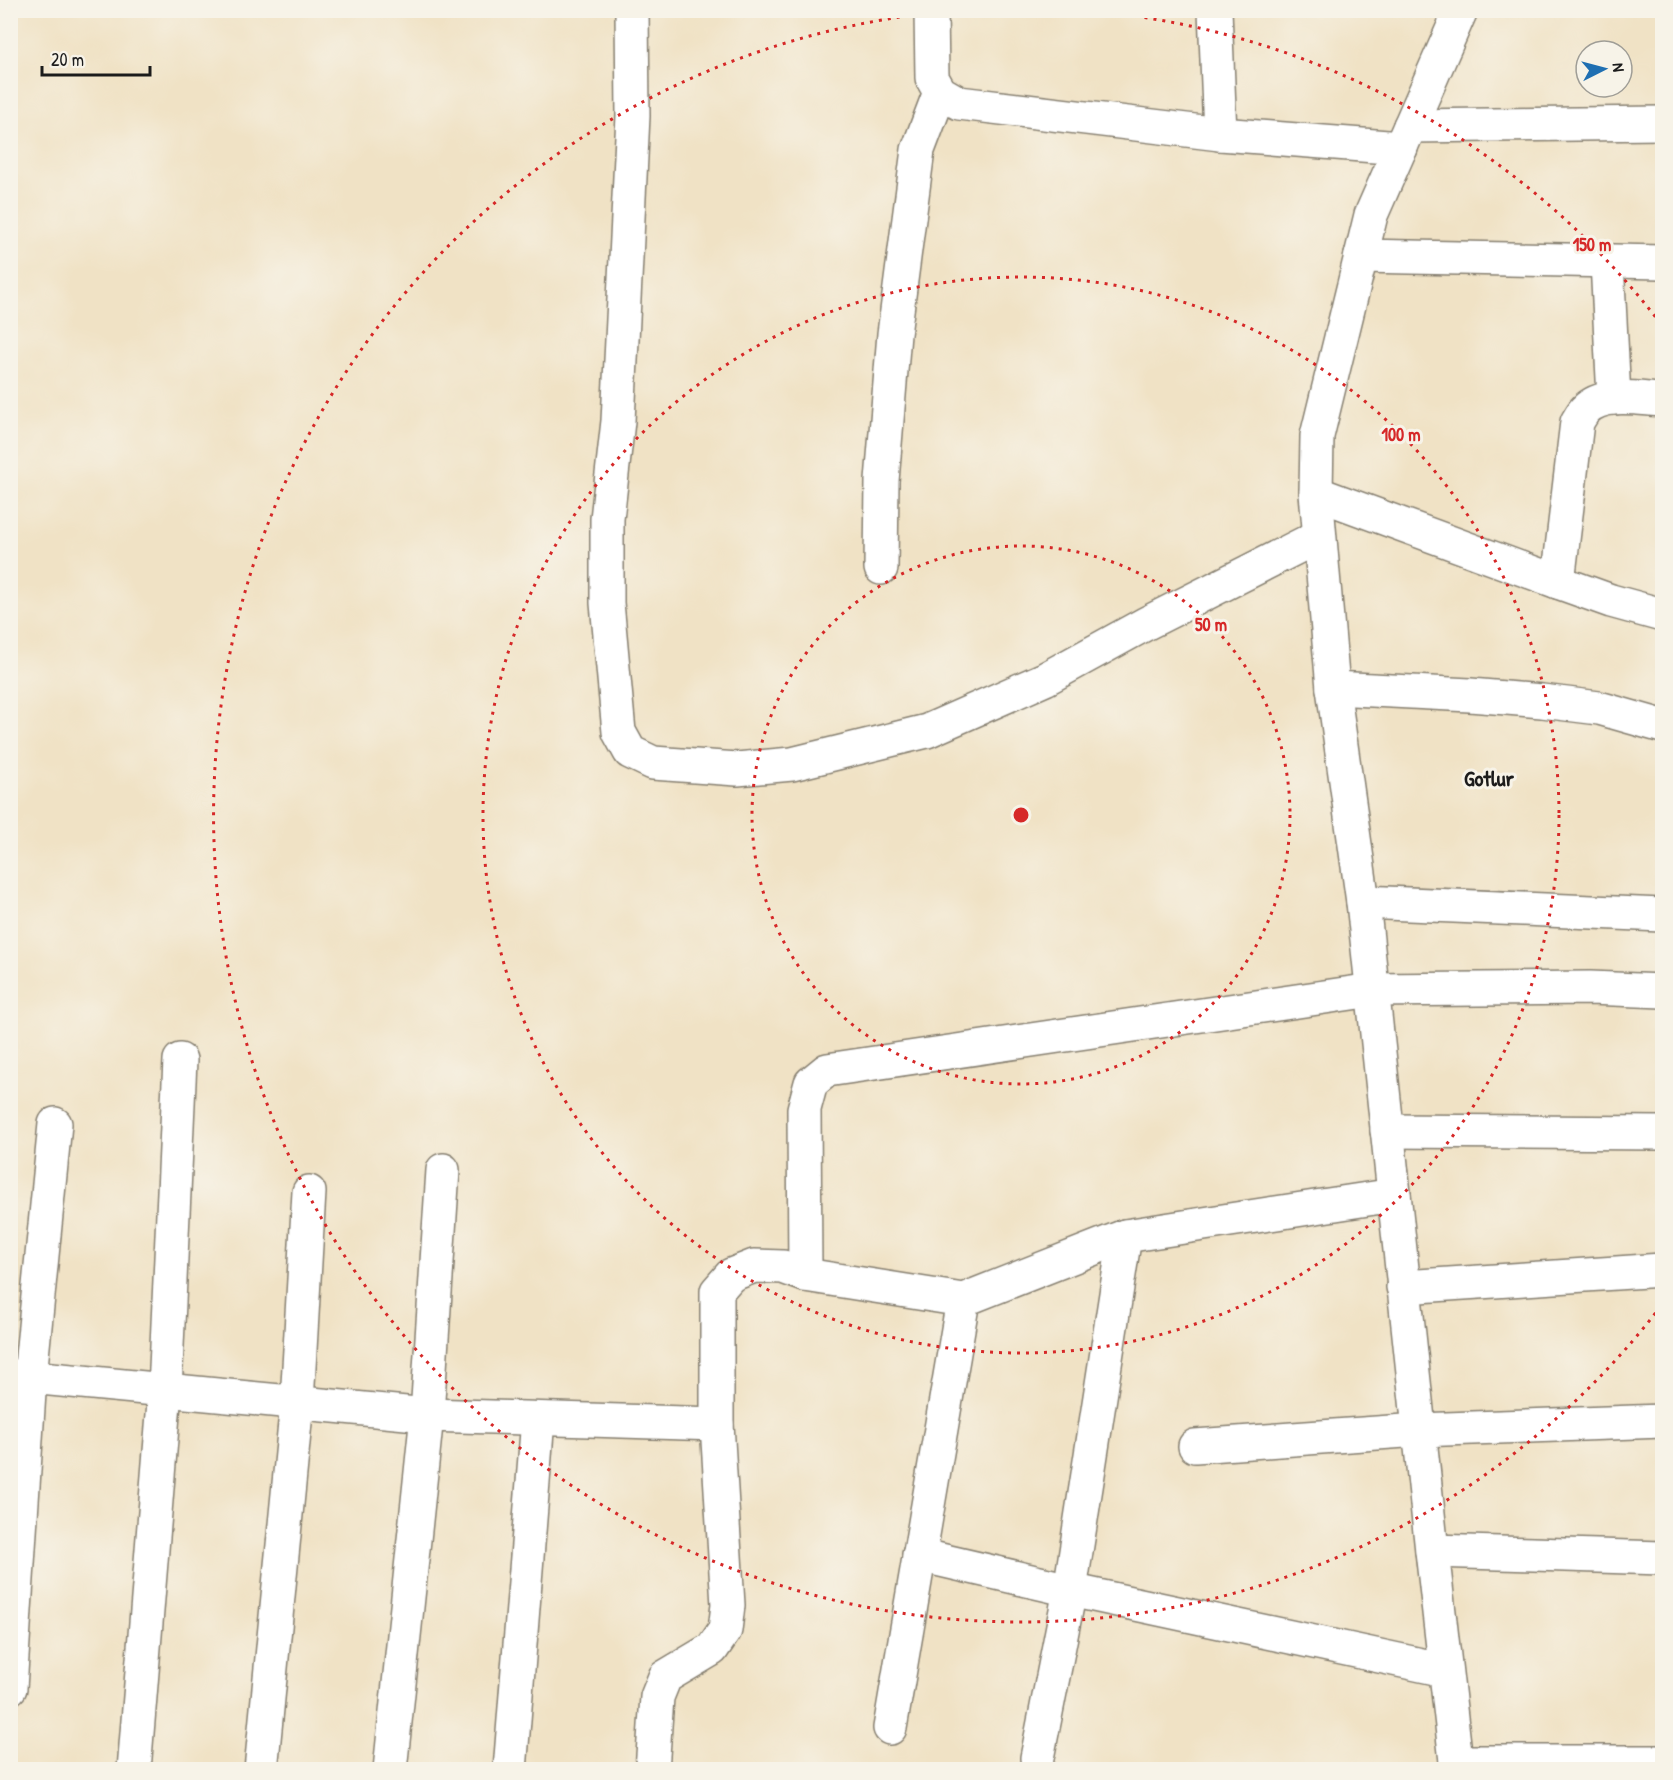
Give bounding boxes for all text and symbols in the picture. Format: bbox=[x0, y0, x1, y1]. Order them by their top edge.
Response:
scale bar bbox=[42, 39, 150, 77]
north arrow bbox=[1574, 39, 1634, 99]
text: 20 m bbox=[51, 47, 84, 72]
text: N bbox=[1608, 62, 1630, 73]
text: 150 m bbox=[1573, 232, 1611, 257]
text: 100 m bbox=[1381, 422, 1421, 447]
text: 50 m bbox=[1195, 612, 1227, 637]
district label: Gotlur bbox=[1464, 763, 1515, 793]
centre of rings bbox=[1011, 805, 1031, 825]

